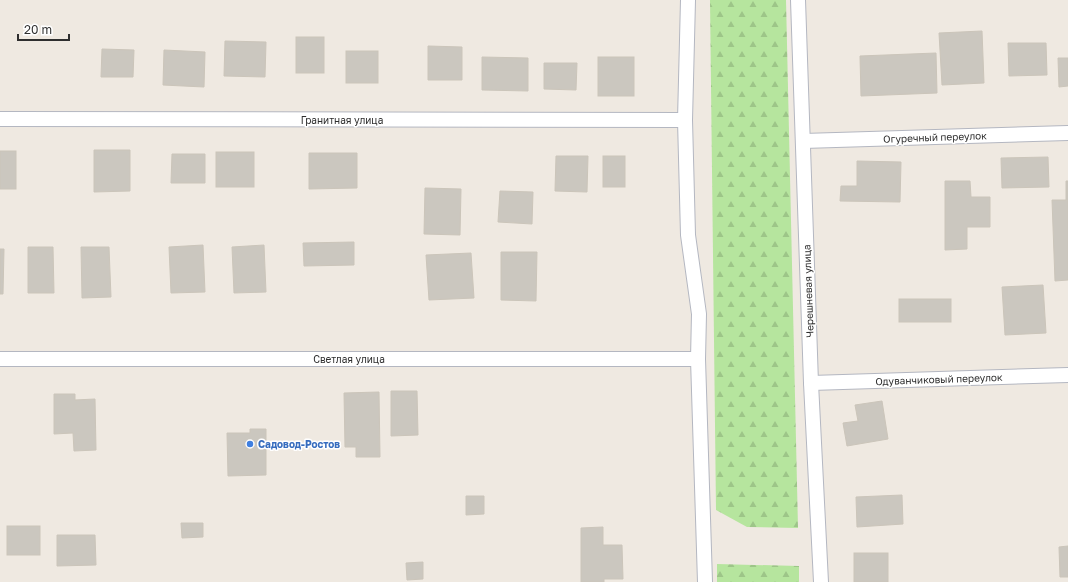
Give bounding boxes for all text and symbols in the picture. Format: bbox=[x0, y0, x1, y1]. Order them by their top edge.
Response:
scale bar bbox=[18, 16, 69, 42]
text: 20 m bbox=[24, 22, 52, 37]
street label: Гранитная улица bbox=[301, 114, 383, 126]
street label: Огуречный переулок bbox=[883, 129, 987, 145]
street label: Черешневая улица bbox=[800, 244, 816, 338]
street label: Светлая улица bbox=[313, 353, 385, 365]
street label: Одуванчиковый переулок bbox=[875, 371, 1003, 387]
place label: Садовод-Ростов bbox=[258, 438, 340, 450]
marker: Садовод-Ростов bbox=[245, 439, 255, 449]

